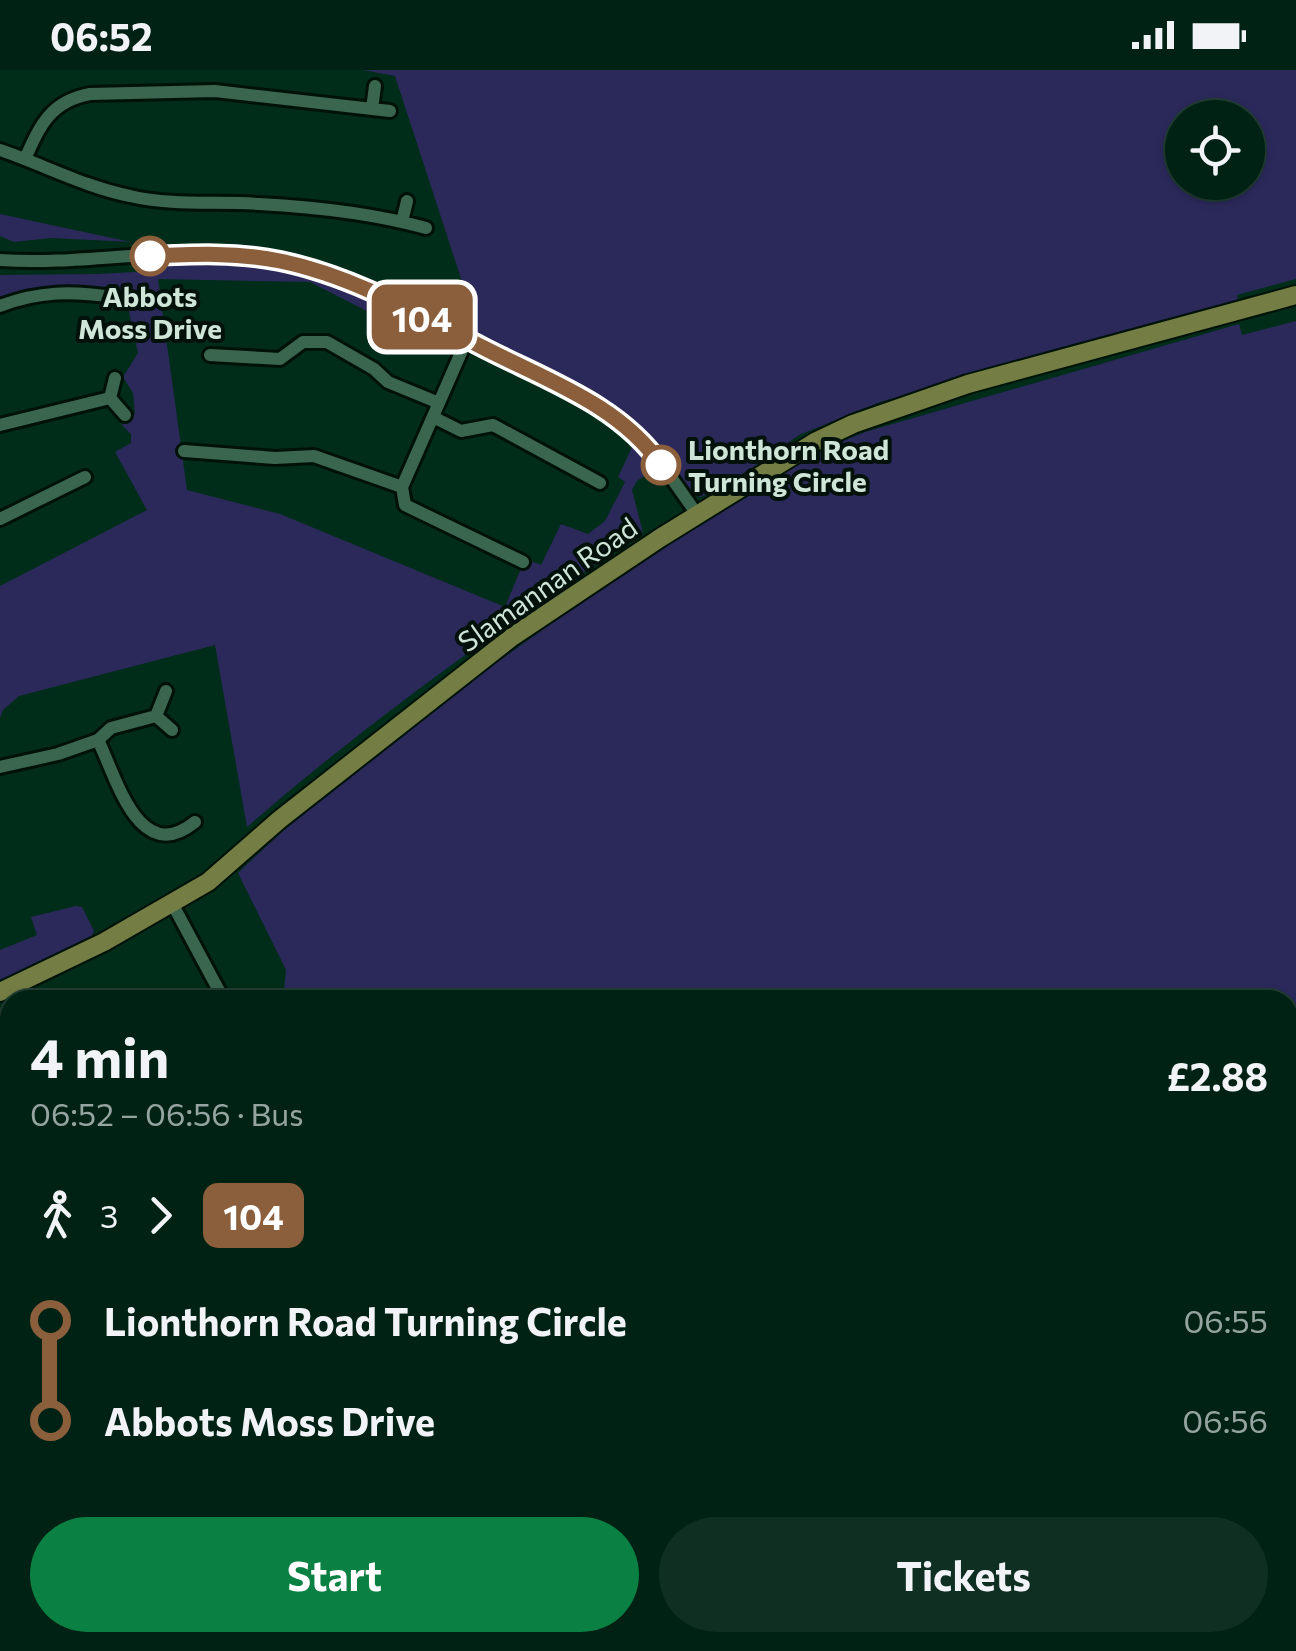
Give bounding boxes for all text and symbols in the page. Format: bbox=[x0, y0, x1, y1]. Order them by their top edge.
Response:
text: 06:52 bbox=[50, 12, 153, 59]
map controls bbox=[1165, 100, 1265, 200]
button: locate bbox=[1165, 100, 1265, 200]
marker: Abbots Moss Drive bbox=[131, 237, 169, 275]
place label: Abbots Moss Drive bbox=[78, 279, 222, 345]
line badge: 104 bbox=[364, 284, 480, 350]
text: 104 bbox=[392, 296, 452, 339]
place label: Lionthorn Road Turning Circle bbox=[688, 432, 889, 498]
marker: Lionthorn Road Turning Circle bbox=[642, 446, 680, 484]
street label: Slamannan Road bbox=[451, 510, 643, 658]
text: 4 min bbox=[30, 1022, 169, 1089]
text: £2.88 bbox=[1167, 1052, 1268, 1099]
text: 06:52 – 06:56 · Bus bbox=[30, 1093, 304, 1133]
icon: walk bbox=[30, 1188, 85, 1243]
icon: forward bbox=[133, 1188, 188, 1243]
text: 104 bbox=[223, 1194, 284, 1237]
text: 3 bbox=[100, 1195, 118, 1235]
text: Lionthorn Road Turning Circle bbox=[104, 1297, 627, 1344]
text: 06:55 bbox=[1183, 1300, 1268, 1340]
text: Abbots Moss Drive bbox=[104, 1397, 435, 1444]
text: 06:56 bbox=[1182, 1400, 1268, 1440]
button: Start bbox=[30, 1517, 639, 1632]
button: Tickets bbox=[659, 1517, 1268, 1632]

